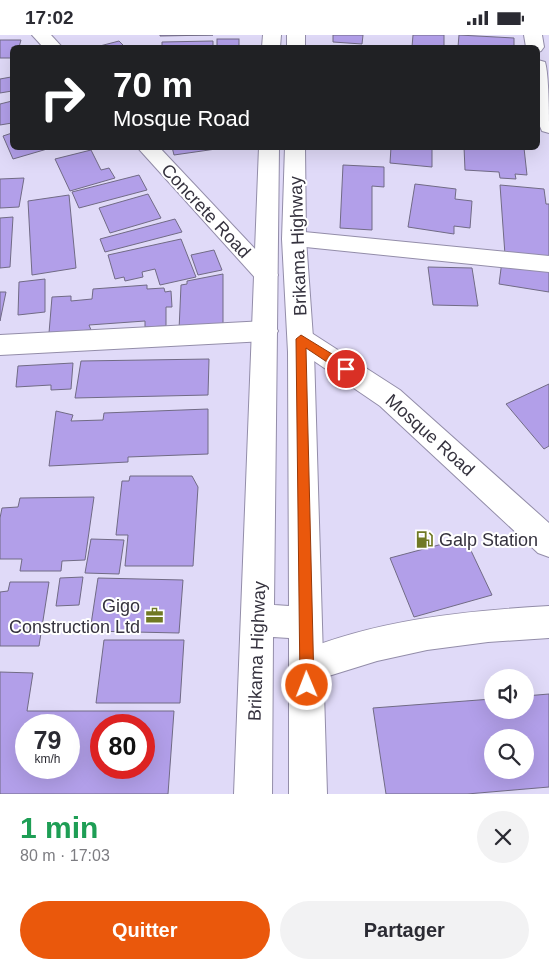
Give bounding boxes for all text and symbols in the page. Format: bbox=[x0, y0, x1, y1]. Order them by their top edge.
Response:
text: 17:02 bbox=[25, 7, 74, 28]
icon: right bbox=[30, 65, 95, 130]
text: 70 m bbox=[113, 65, 193, 104]
text: Mosque Road bbox=[113, 106, 250, 131]
street label: Concrete Road bbox=[157, 160, 255, 262]
street label: Brikama Highway bbox=[286, 176, 310, 316]
pin bbox=[325, 348, 367, 390]
icon: arrive bbox=[332, 355, 360, 383]
street label: Mosque Road bbox=[382, 390, 478, 480]
fuel station icon: Galp Station bbox=[415, 530, 435, 550]
place label: Galp Station bbox=[439, 530, 538, 550]
street label: Brikama Highway bbox=[245, 581, 269, 721]
place label: Gigo Construction Ltd bbox=[9, 596, 140, 637]
office icon: Gigo Construction Ltd bbox=[144, 606, 164, 626]
position arrow bbox=[280, 658, 332, 710]
map controls bbox=[484, 669, 534, 779]
button: sound bbox=[484, 669, 534, 719]
speed limit sign: 80 bbox=[90, 714, 155, 779]
text: 79 bbox=[34, 726, 61, 754]
button: search bbox=[484, 729, 534, 779]
text: km/h bbox=[34, 752, 61, 766]
text: 1 min bbox=[20, 811, 98, 844]
button: close bbox=[477, 811, 529, 863]
text: 80 m · 17:03 bbox=[20, 847, 110, 864]
button: Quitter bbox=[20, 901, 270, 959]
button: Partager bbox=[280, 901, 529, 959]

